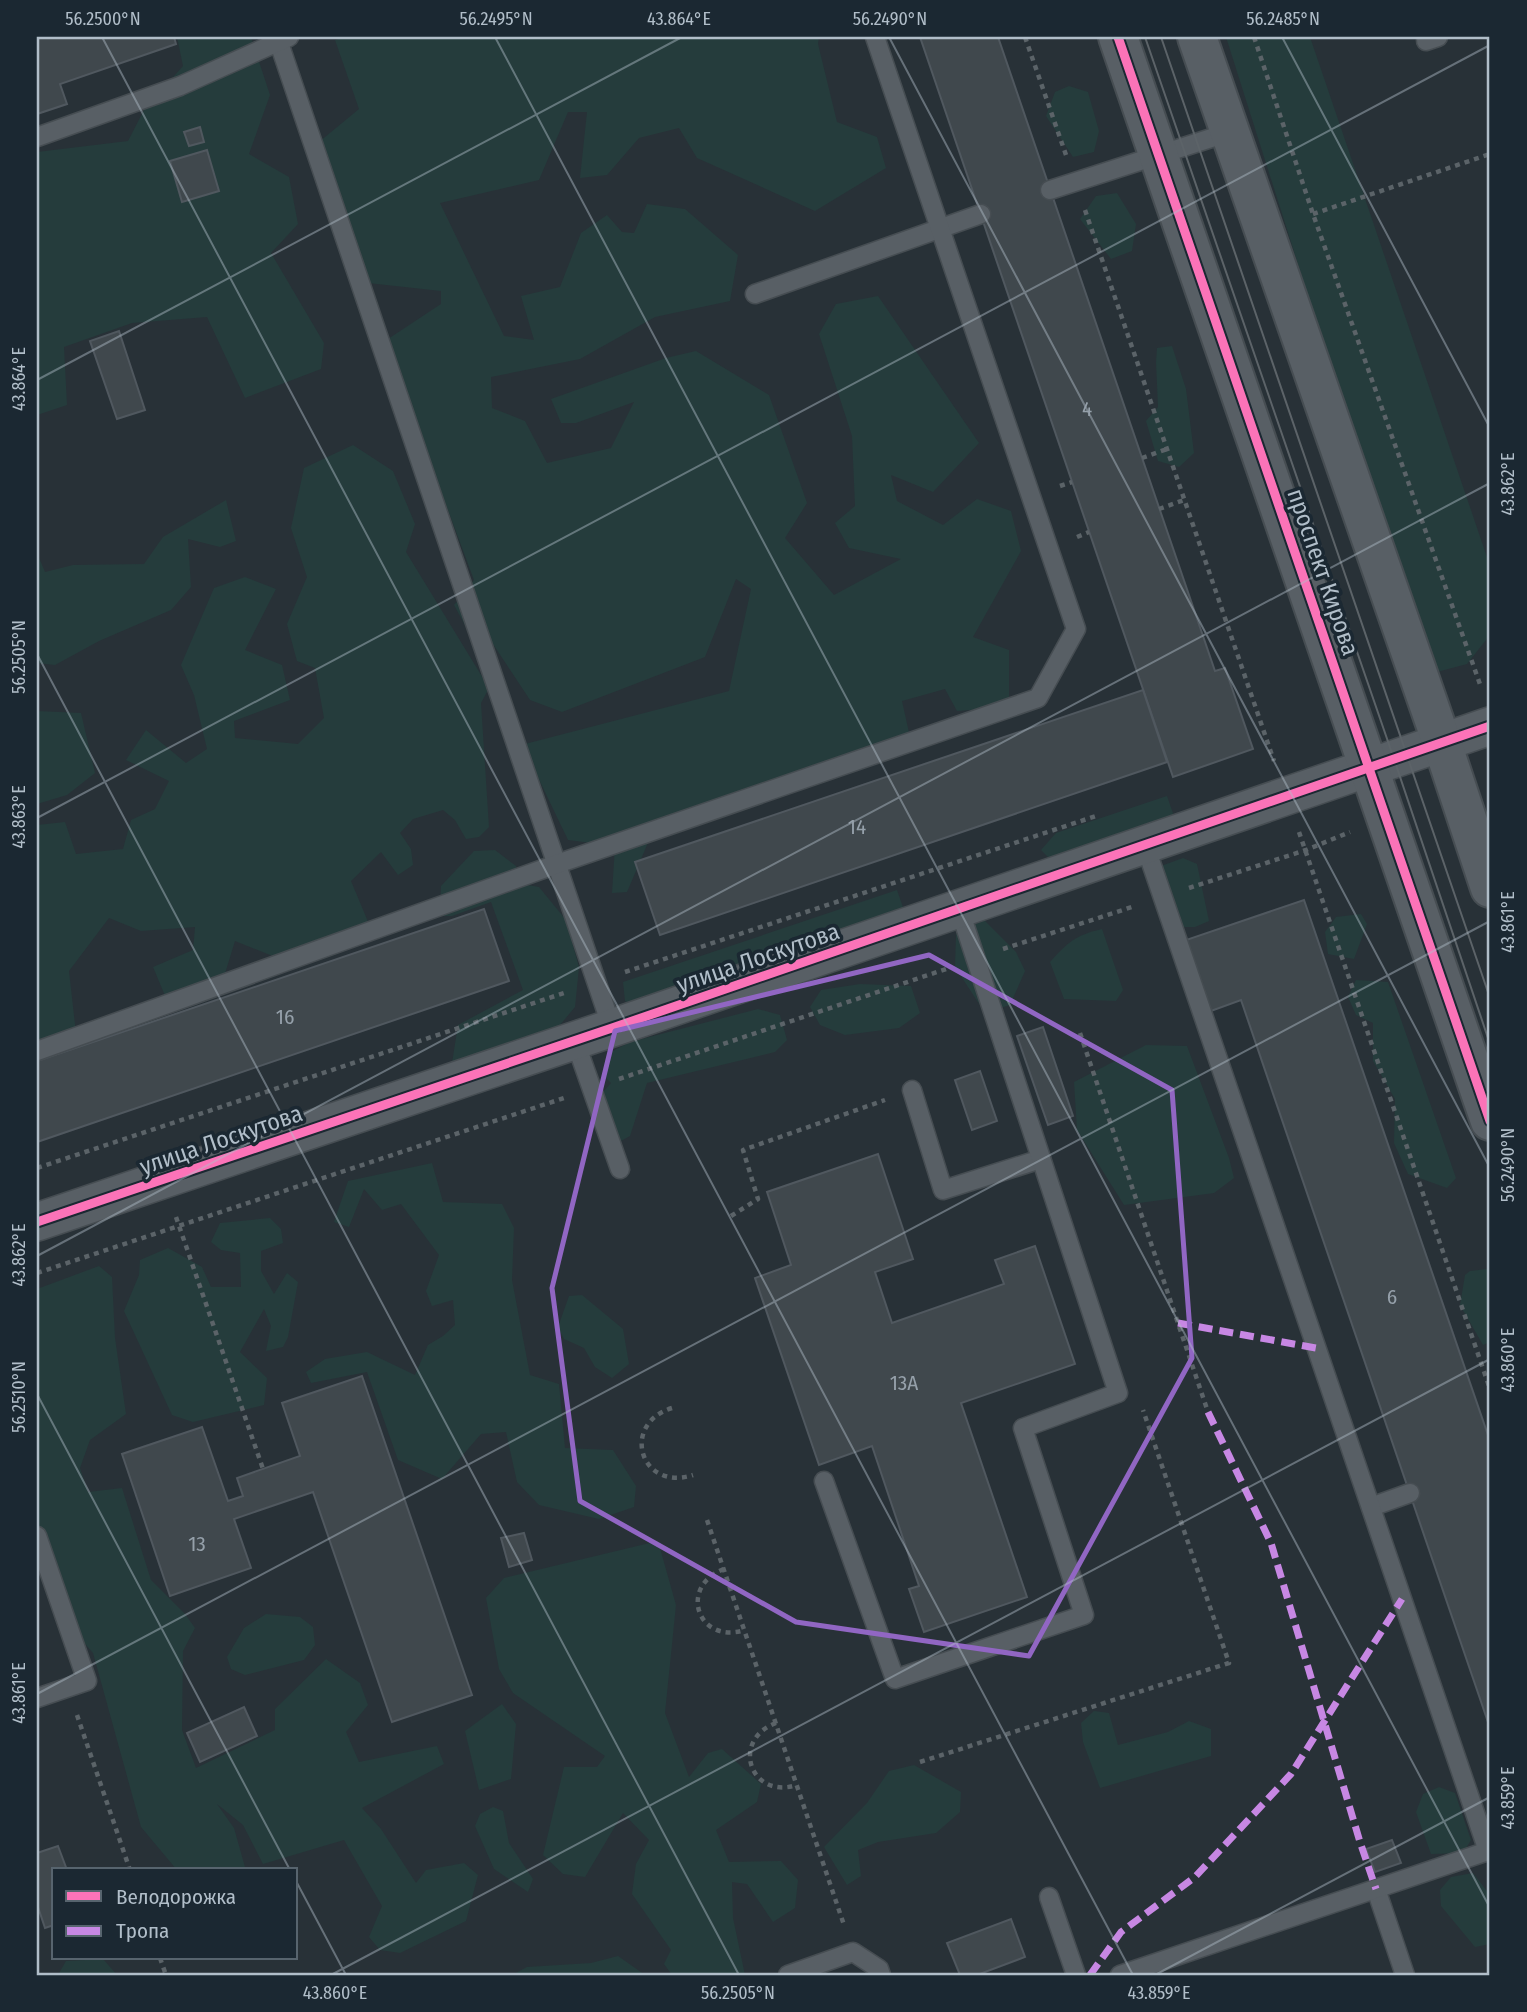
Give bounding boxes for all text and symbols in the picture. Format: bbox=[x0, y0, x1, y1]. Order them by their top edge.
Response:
text: 56.2500°N bbox=[65, 8, 141, 30]
text: 56.2495°N bbox=[459, 8, 533, 30]
text: 43.864°E bbox=[647, 8, 711, 30]
text: 56.2490°N bbox=[853, 8, 927, 30]
text: 56.2485°N bbox=[1246, 8, 1320, 30]
text: 43.864°E bbox=[8, 347, 30, 411]
house number: 4 bbox=[1082, 396, 1092, 422]
text: 43.862°E bbox=[1497, 453, 1519, 515]
street label: проспект Кирова bbox=[1281, 485, 1365, 659]
text: 56.2505°N bbox=[8, 620, 30, 694]
text: 43.863°E bbox=[8, 785, 30, 849]
house number: 14 bbox=[848, 814, 866, 840]
text: 43.861°E bbox=[1497, 891, 1519, 953]
street label: улица Лоскутова bbox=[673, 917, 843, 999]
house number: 16 bbox=[276, 1004, 294, 1030]
street label: улица Лоскутова bbox=[136, 1099, 306, 1181]
text: 56.2490°N bbox=[1497, 1128, 1519, 1202]
text: 43.862°E bbox=[8, 1224, 30, 1286]
house number: 6 bbox=[1387, 1284, 1397, 1310]
text: 43.860°E bbox=[1497, 1328, 1519, 1392]
text: 56.2510°N bbox=[8, 1361, 30, 1433]
house number: 13А bbox=[890, 1370, 918, 1396]
house number: 13 bbox=[188, 1531, 206, 1557]
text: 43.861°E bbox=[8, 1662, 30, 1724]
text: 43.859°E bbox=[1497, 1766, 1519, 1830]
legend bbox=[52, 1868, 298, 1960]
text: Велодорожка bbox=[116, 1884, 236, 1910]
text: Тропа bbox=[116, 1918, 169, 1944]
text: 43.860°E bbox=[303, 1982, 367, 2004]
text: 56.2505°N bbox=[701, 1982, 775, 2004]
text: 43.859°E bbox=[1127, 1982, 1191, 2004]

